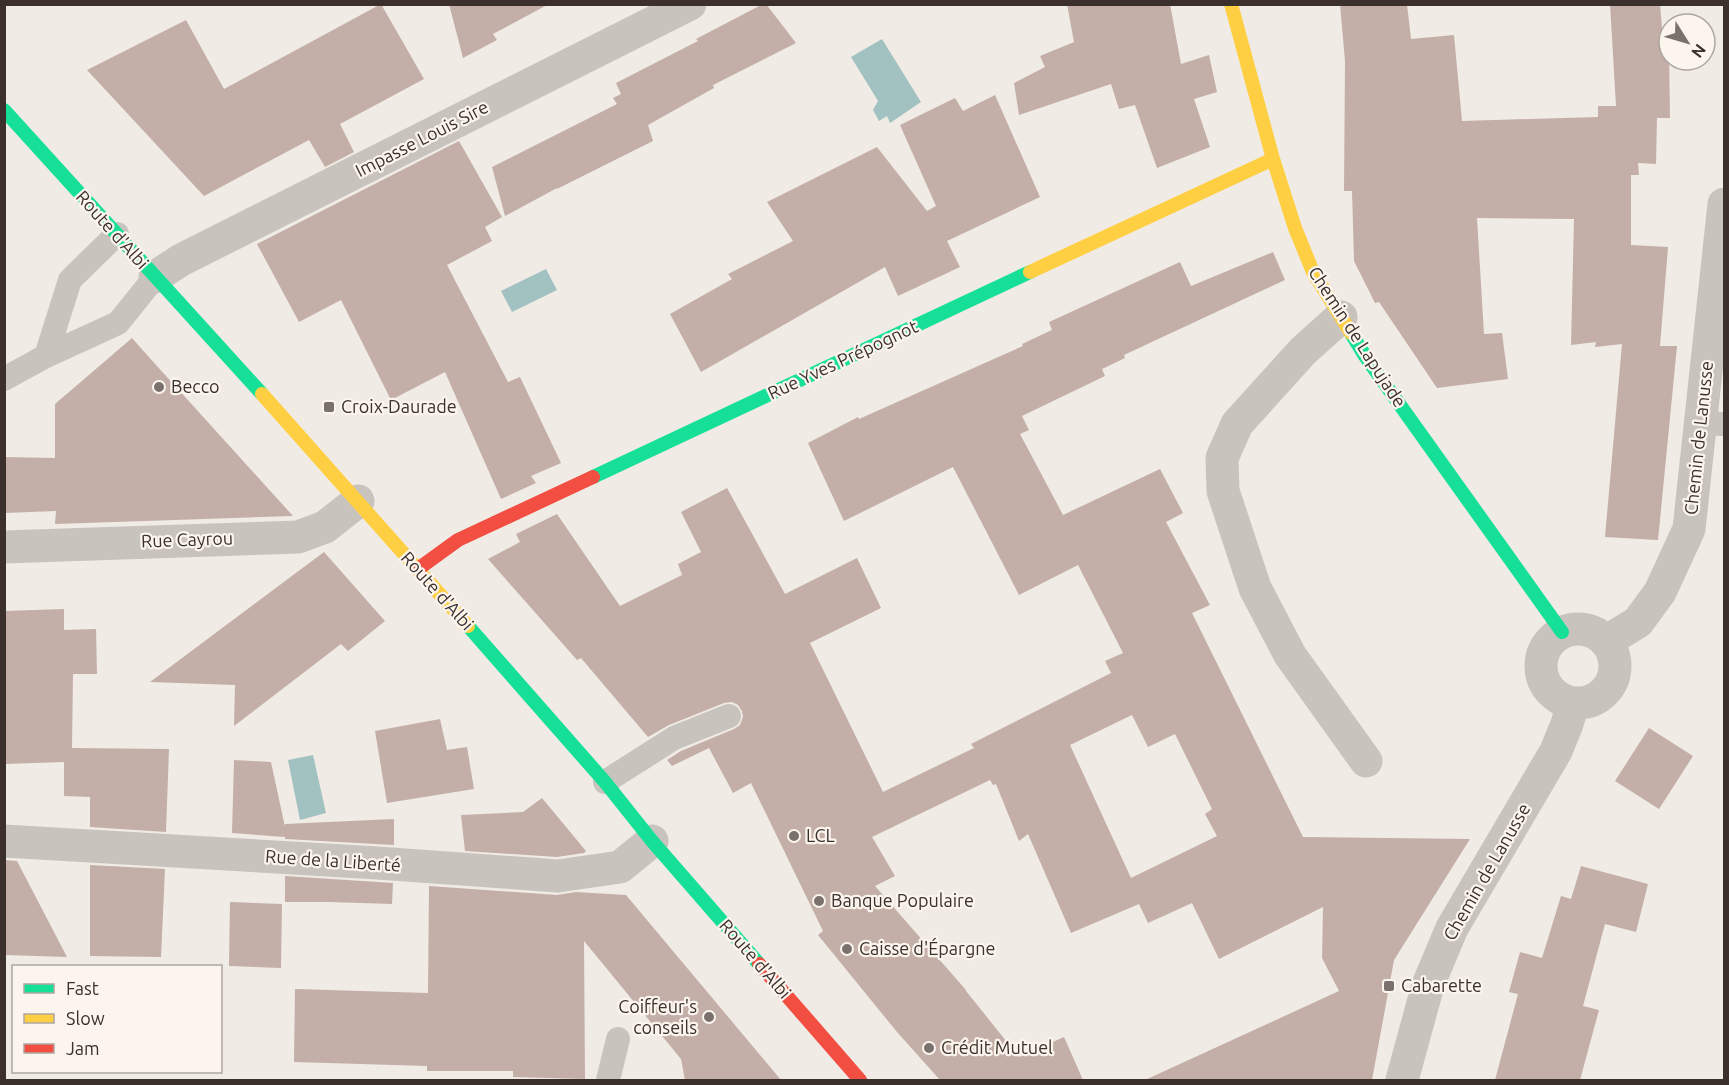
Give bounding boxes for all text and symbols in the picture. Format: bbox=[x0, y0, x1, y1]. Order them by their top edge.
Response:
north arrow bbox=[1657, 12, 1717, 72]
text: N bbox=[1688, 41, 1710, 61]
street label: Impasse Louis Sire bbox=[352, 96, 491, 180]
street label: Route d'Albi bbox=[72, 186, 153, 272]
street label: Chemin de Lapujade bbox=[1305, 262, 1411, 410]
street label: Rue Yves Prépognot bbox=[764, 316, 921, 403]
street label: Chemin de Lanusse bbox=[1680, 360, 1716, 516]
place label: Becco bbox=[171, 376, 220, 396]
marker: Becco bbox=[152, 380, 166, 394]
place label: Croix-Daurade bbox=[341, 396, 457, 416]
marker: Croix-Daurade bbox=[322, 400, 336, 414]
street label: Rue Cayrou bbox=[141, 527, 233, 551]
street label: Route d'Albi bbox=[397, 547, 478, 633]
street label: Chemin de Lanusse bbox=[1439, 800, 1533, 943]
place label: LCL bbox=[806, 825, 835, 845]
marker: LCL bbox=[787, 829, 801, 843]
street label: Rue de la Liberté bbox=[265, 845, 402, 875]
place label: Banque Populaire bbox=[831, 890, 974, 910]
marker: Banque Populaire bbox=[812, 894, 826, 908]
street label: Route d'Albi bbox=[716, 915, 795, 1002]
place label: Caisse d'Épargne bbox=[859, 937, 995, 958]
marker: Caisse d'Épargne bbox=[840, 942, 854, 956]
legend bbox=[12, 965, 222, 1073]
place label: Cabarette bbox=[1401, 975, 1482, 995]
text: Fast bbox=[66, 978, 99, 998]
marker: Cabarette bbox=[1382, 979, 1396, 993]
place label: Coiffeur's conseils bbox=[618, 996, 697, 1037]
text: Slow bbox=[66, 1008, 105, 1028]
marker: Coiffeur's conseils bbox=[702, 1010, 716, 1024]
place label: Crédit Mutuel bbox=[941, 1037, 1053, 1057]
text: Jam bbox=[66, 1038, 100, 1058]
marker: Crédit Mutuel bbox=[922, 1041, 936, 1055]

